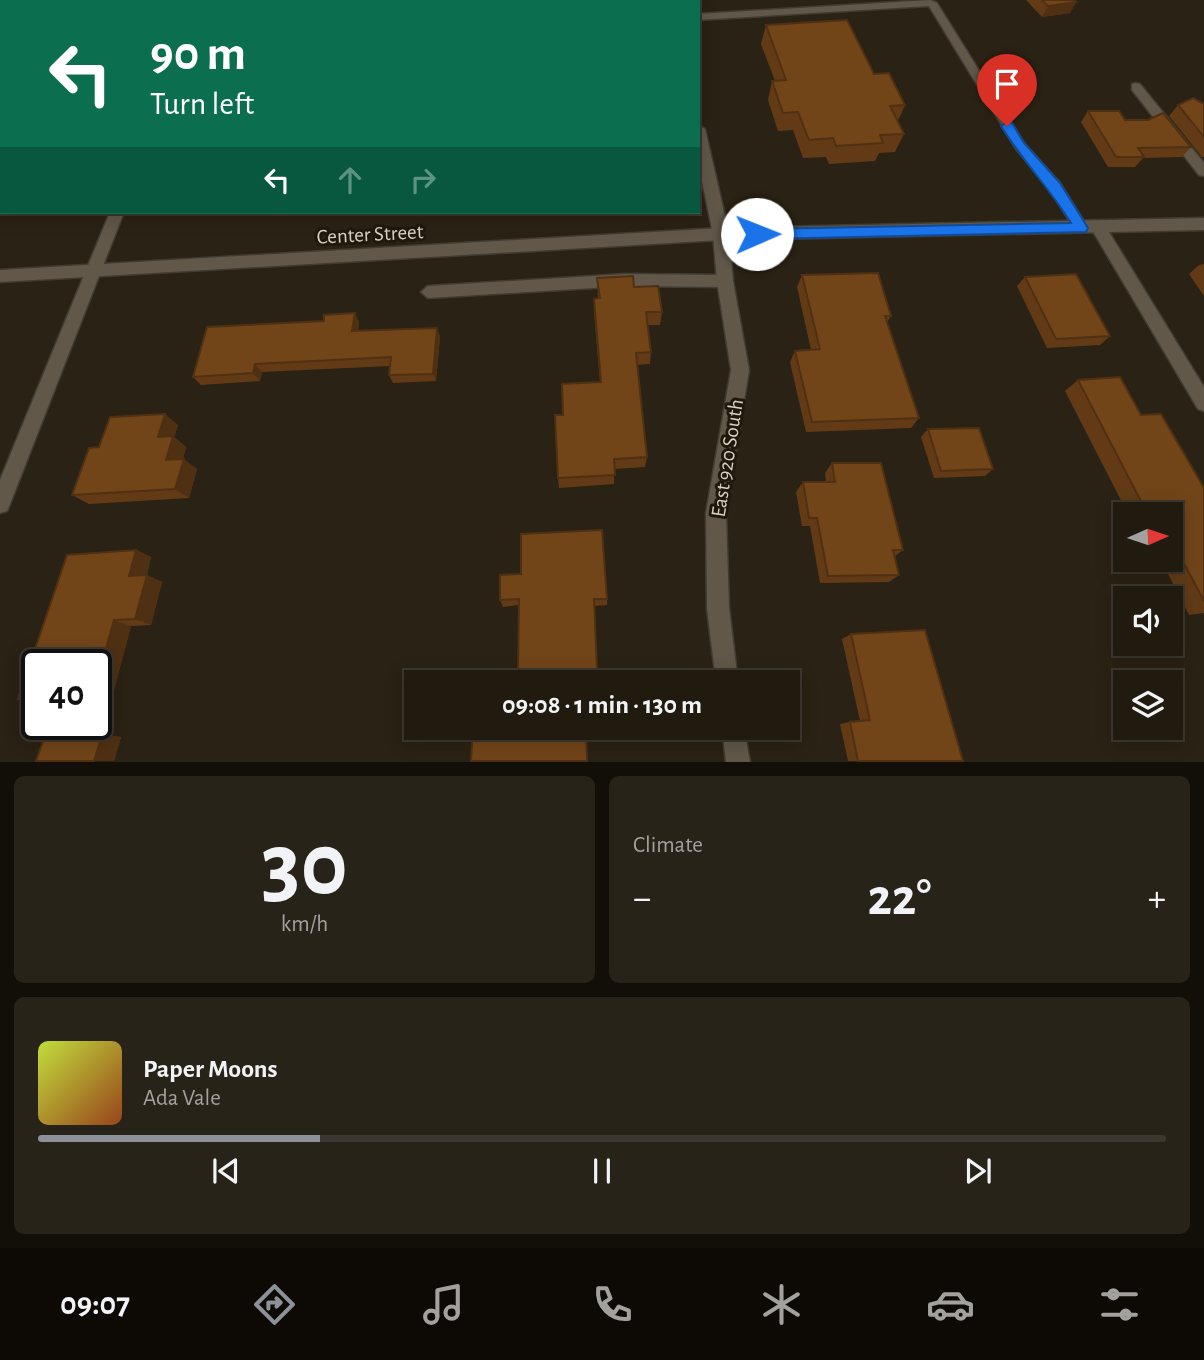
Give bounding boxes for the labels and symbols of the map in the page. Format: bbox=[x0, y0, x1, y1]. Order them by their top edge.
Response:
pin bbox=[977, 54, 1037, 126]
position arrow bbox=[720, 197, 794, 271]
street label: Center Street bbox=[316, 221, 424, 248]
street label: East 920 South bbox=[708, 397, 747, 519]
north arrow bbox=[1113, 502, 1183, 572]
speed limit sign: 40 bbox=[21, 649, 112, 740]

